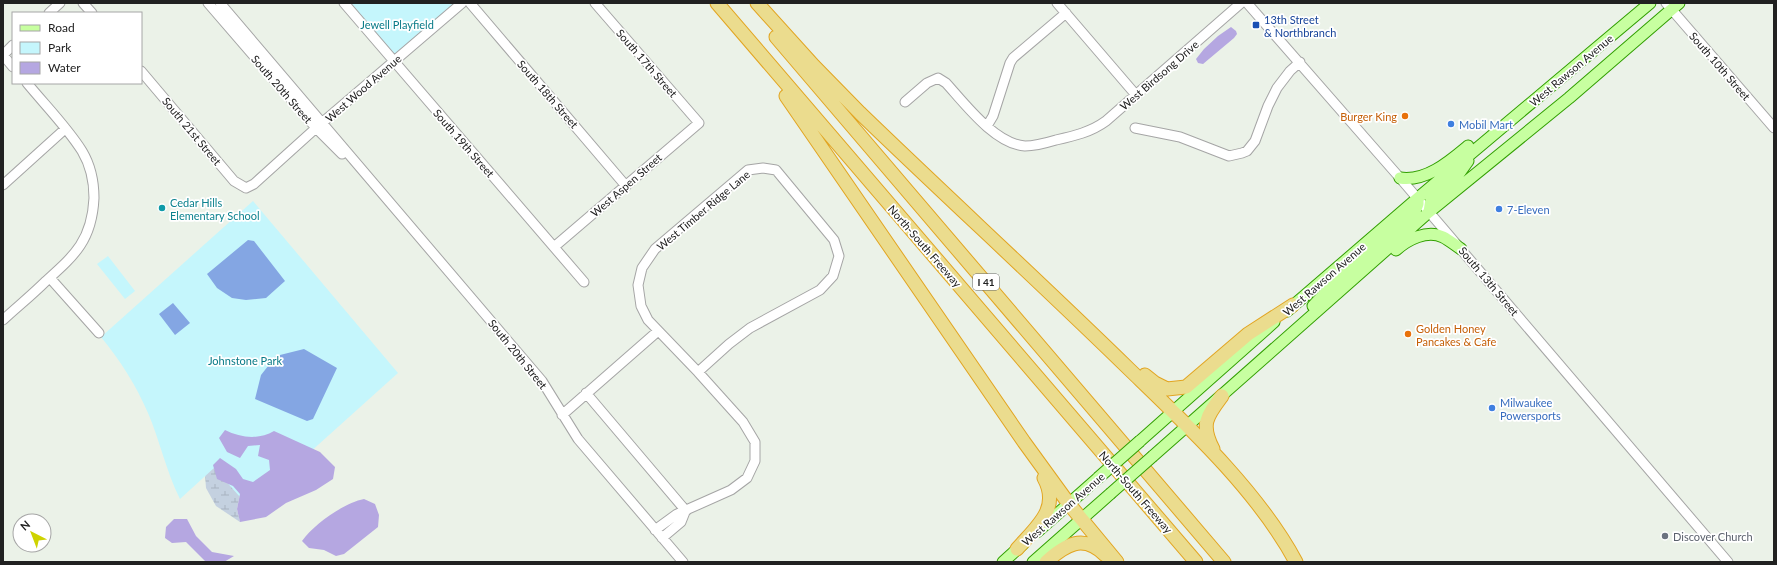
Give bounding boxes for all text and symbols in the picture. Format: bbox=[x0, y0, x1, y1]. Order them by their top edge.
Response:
legend bbox=[12, 12, 142, 84]
place label: 13th Street & Northbranch bbox=[1264, 13, 1336, 39]
park label: Jewell Playfield bbox=[360, 18, 434, 31]
text: Road bbox=[48, 20, 75, 35]
marker: 13th Street & Northbranch bbox=[1251, 20, 1261, 30]
street label: South 17th Street bbox=[614, 26, 680, 100]
street label: South 10th Street bbox=[1687, 29, 1753, 103]
street label: West Rawson Avenue bbox=[1527, 31, 1616, 109]
street label: West Birdsong Drive bbox=[1117, 37, 1201, 113]
text: Park bbox=[48, 40, 72, 55]
street label: West Wood Avenue bbox=[322, 51, 404, 124]
street label: South 20th Street bbox=[249, 52, 315, 126]
street label: South 18th Street bbox=[515, 57, 581, 131]
text: Water bbox=[48, 60, 81, 75]
street label: South 21st Street bbox=[160, 94, 224, 168]
street label: South 19th Street bbox=[431, 106, 497, 180]
place label: Burger King bbox=[1340, 110, 1397, 123]
marker: Burger King bbox=[1400, 111, 1410, 121]
place label: Mobil Mart bbox=[1459, 118, 1513, 131]
marker: Mobil Mart bbox=[1446, 119, 1456, 129]
street label: West Aspen Street bbox=[588, 151, 664, 219]
street label: West Timber Ridge Lane bbox=[654, 167, 752, 253]
place label: Cedar Hills Elementary School bbox=[170, 196, 260, 222]
street label: North-South Freeway bbox=[886, 202, 964, 290]
marker: Cedar Hills Elementary School bbox=[157, 203, 167, 213]
place label: 7-Eleven bbox=[1507, 203, 1550, 216]
marker: 7-Eleven bbox=[1494, 204, 1504, 214]
street label: West Rawson Avenue bbox=[1280, 240, 1368, 318]
street label: South 13th Street bbox=[1456, 244, 1522, 318]
road number: I 41 bbox=[973, 274, 999, 290]
street label: South 20th Street bbox=[486, 317, 550, 391]
place label: Golden Honey Pancakes & Cafe bbox=[1416, 322, 1496, 348]
marker: Golden Honey Pancakes & Cafe bbox=[1403, 329, 1413, 339]
park label: Johnstone Park bbox=[208, 354, 282, 367]
place label: Milwaukee Powersports bbox=[1500, 396, 1561, 422]
marker: Milwaukee Powersports bbox=[1487, 403, 1497, 413]
street label: North-South Freeway bbox=[1097, 448, 1175, 536]
street label: West Rawson Avenue bbox=[1019, 470, 1107, 548]
north arrow bbox=[12, 513, 52, 553]
text: N bbox=[17, 518, 32, 533]
place label: Discover Church bbox=[1673, 530, 1753, 543]
marker: Discover Church bbox=[1660, 531, 1670, 541]

